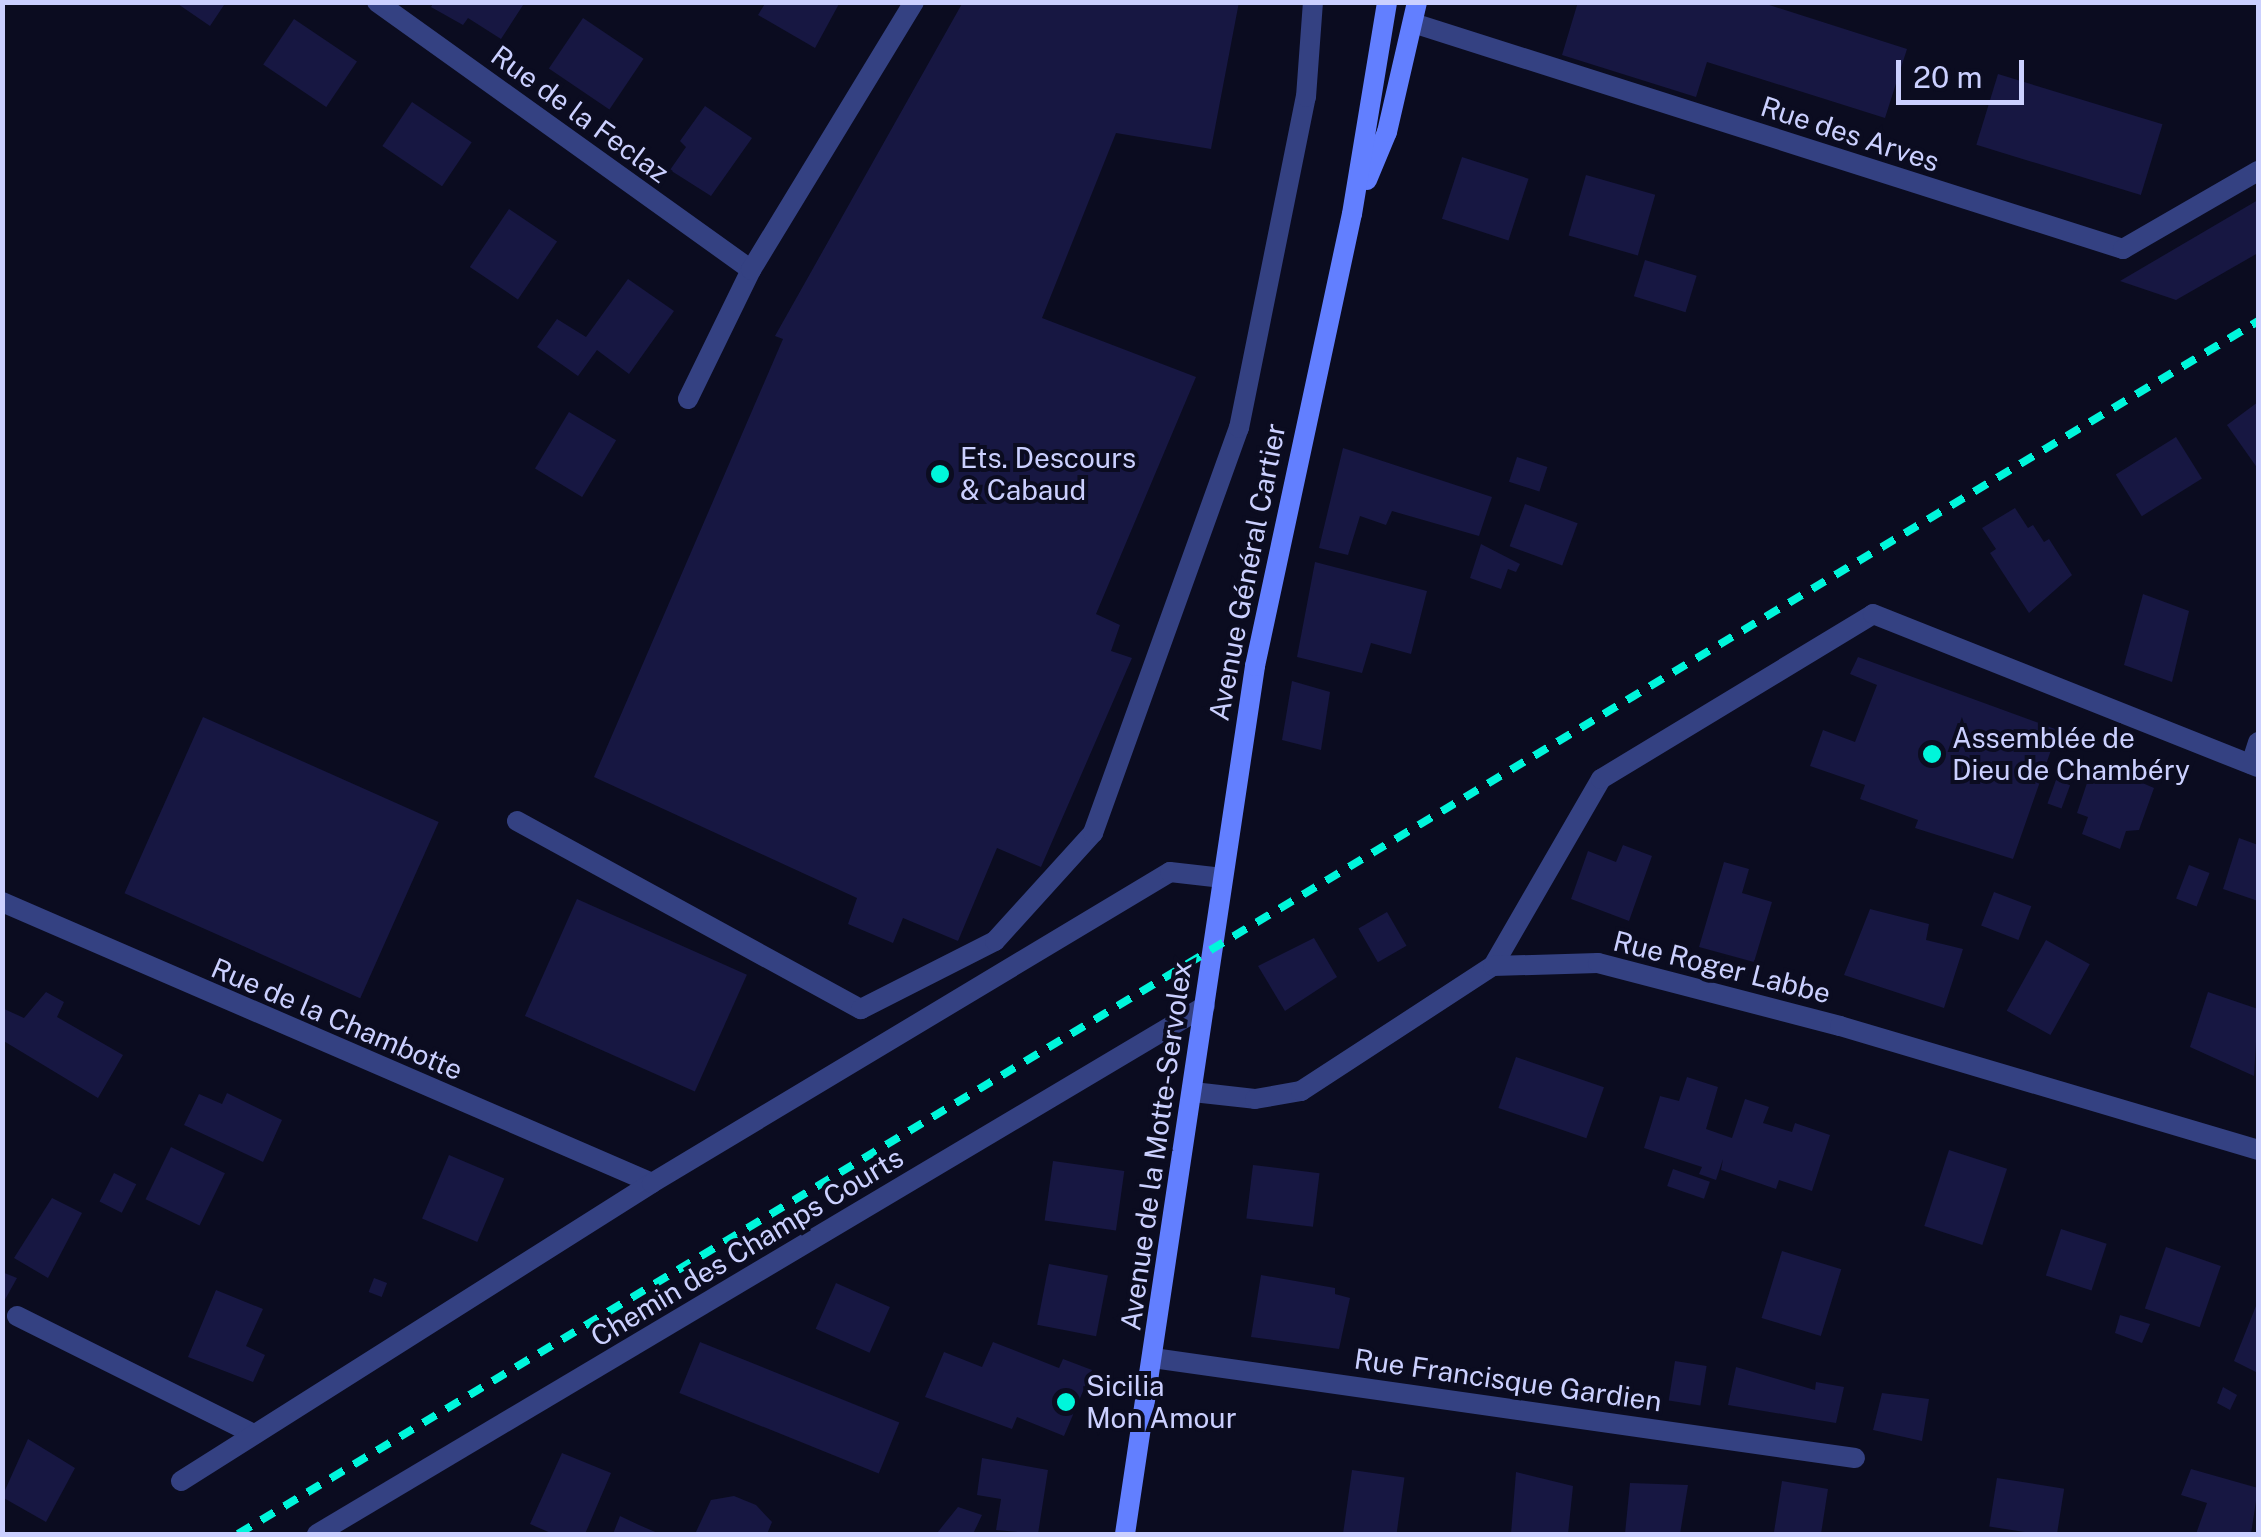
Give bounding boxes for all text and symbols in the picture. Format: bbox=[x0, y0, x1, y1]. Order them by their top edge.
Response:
street label: Rue de la Feclaz bbox=[484, 38, 676, 190]
scale bar bbox=[1901, 40, 2028, 102]
text: 20 m bbox=[1913, 59, 1982, 95]
street label: Rue des Arves bbox=[1756, 89, 1944, 179]
street label: Avenue Général Cartier bbox=[1202, 420, 1292, 724]
place label: Ets. Descours & Cabaud bbox=[960, 441, 1136, 507]
marker: Ets. Descours & Cabaud bbox=[929, 463, 951, 485]
place label: Assemblée de Dieu de Chambéry bbox=[1952, 721, 2191, 787]
marker: Assemblée de Dieu de Chambéry bbox=[1921, 743, 1943, 765]
street label: Rue Roger Labbe bbox=[1610, 924, 1834, 1010]
street label: Rue de la Chambotte bbox=[206, 951, 468, 1087]
street label: Avenue de la Motte-Servolex bbox=[1113, 959, 1199, 1333]
street label: Chemin des Champs Courts bbox=[585, 1140, 909, 1354]
street label: Rue Francisque Gardien bbox=[1352, 1342, 1664, 1418]
place label: Sicilia Mon Amour bbox=[1086, 1369, 1237, 1435]
marker: Sicilia Mon Amour bbox=[1055, 1391, 1077, 1413]

